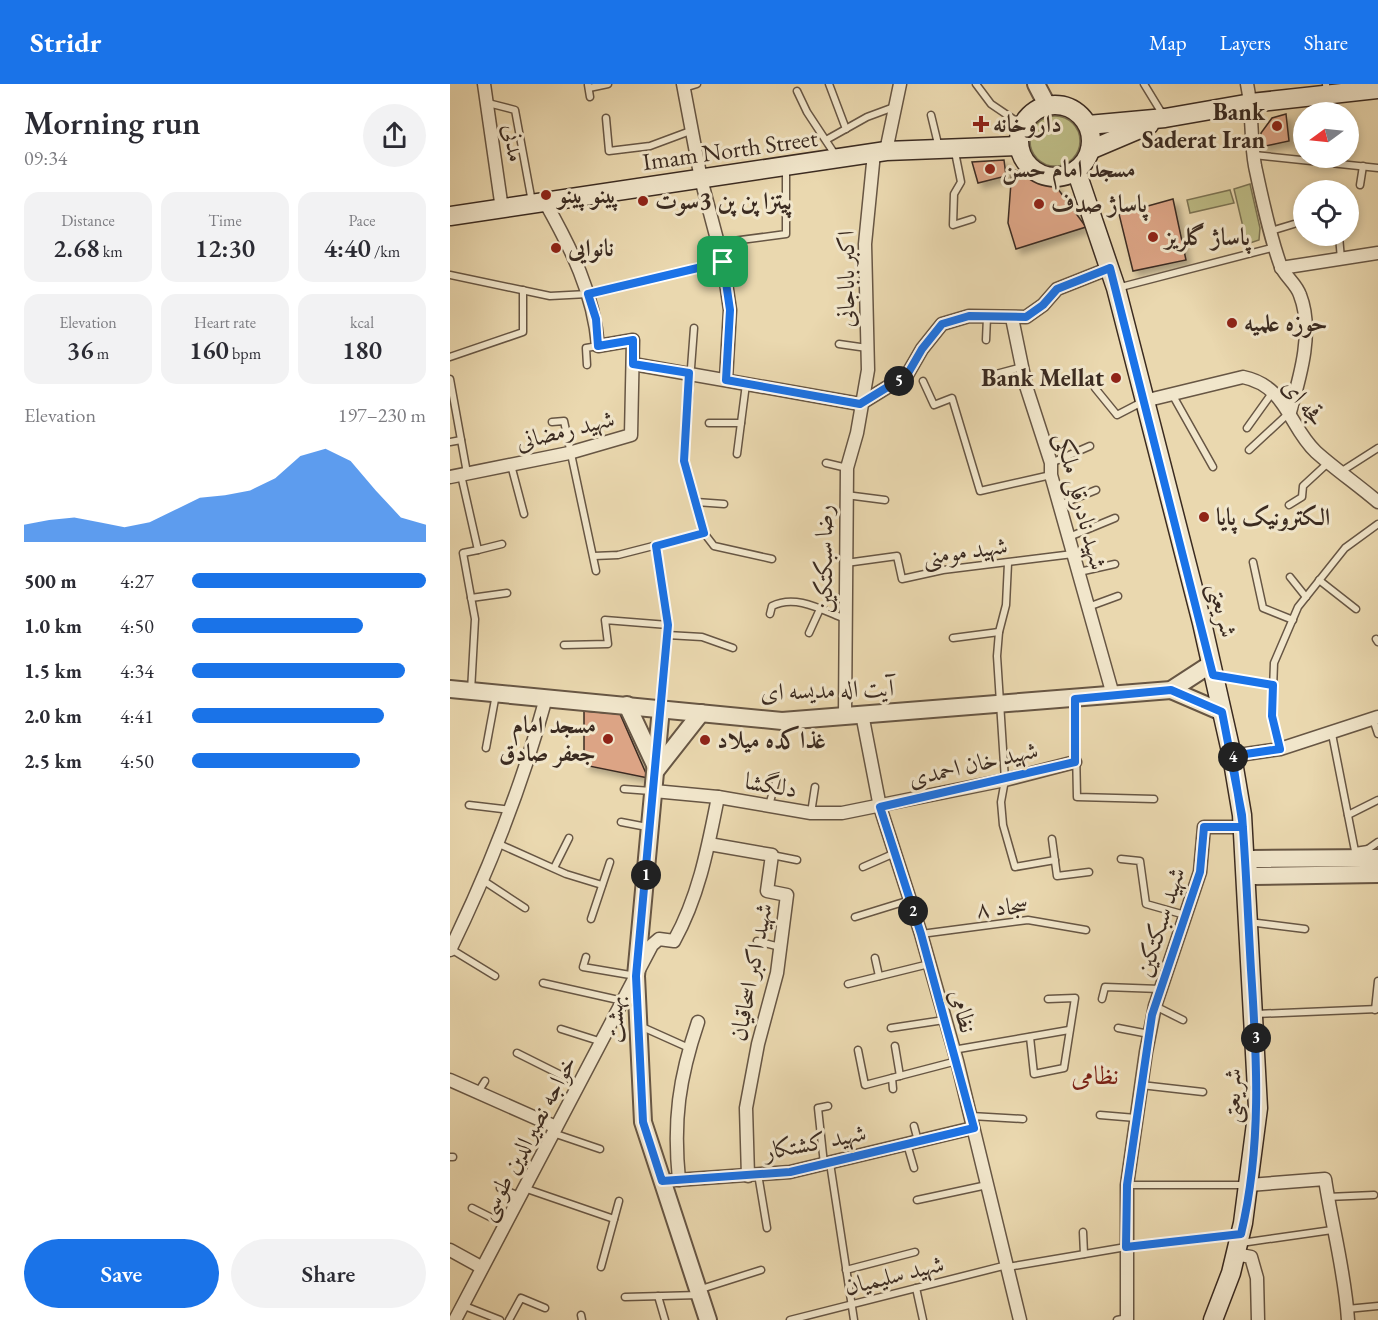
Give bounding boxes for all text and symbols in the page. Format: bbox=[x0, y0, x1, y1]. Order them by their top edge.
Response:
text: Stridr bbox=[30, 24, 101, 60]
text: Map bbox=[1149, 29, 1187, 56]
text: Layers bbox=[1220, 29, 1271, 56]
text: Share bbox=[1304, 29, 1348, 56]
place label: Bank Saderat Iran bbox=[1142, 96, 1266, 155]
text: Morning run bbox=[24, 101, 201, 144]
north arrow bbox=[1293, 102, 1359, 168]
map controls bbox=[1293, 102, 1359, 246]
button: share bbox=[363, 104, 426, 167]
place label: داروخانه bbox=[993, 108, 1062, 139]
marker: داروخانه bbox=[974, 117, 988, 131]
marker: Bank Saderat Iran bbox=[1270, 119, 1284, 133]
street label: مدنی bbox=[496, 122, 533, 164]
street label: Imam North Street bbox=[641, 122, 820, 177]
text: 09:34 bbox=[24, 145, 67, 171]
place label: مسجد امام حسن bbox=[1002, 153, 1135, 190]
marker: مسجد امام حسن bbox=[983, 162, 997, 176]
place label: پینو پینو bbox=[555, 179, 619, 211]
button: locate bbox=[1293, 180, 1359, 246]
place label: پیتزا پن پن 3سوت bbox=[655, 185, 793, 219]
marker: پینو پینو bbox=[539, 188, 553, 202]
place label: پاساژ صدف bbox=[1051, 188, 1149, 222]
marker: پیتزا پن پن 3سوت bbox=[636, 194, 650, 208]
marker: پاساژ صدف bbox=[1032, 197, 1046, 211]
text: Distance bbox=[61, 210, 115, 231]
text: Time bbox=[208, 210, 242, 231]
text: Pace bbox=[349, 210, 375, 231]
place label: پاساژ گلریز bbox=[1162, 221, 1251, 255]
marker: پاساژ گلریز bbox=[1146, 230, 1160, 244]
text: 2.68 bbox=[53, 231, 100, 265]
text: 12:30 bbox=[195, 231, 255, 265]
text: 4:40 bbox=[324, 231, 371, 265]
street label: اکبر باباجانی bbox=[830, 231, 861, 327]
place label: نانوایی bbox=[567, 232, 614, 264]
pin bbox=[697, 236, 748, 287]
text: km bbox=[100, 241, 123, 262]
text: /km bbox=[371, 241, 400, 262]
marker: نانوایی bbox=[549, 241, 563, 255]
icon: arrive bbox=[706, 245, 739, 278]
place label: حوزه علمیه bbox=[1244, 307, 1328, 338]
text: Elevation bbox=[59, 312, 117, 333]
text: Heart rate bbox=[194, 312, 256, 333]
text: kcal bbox=[350, 312, 374, 333]
marker: حوزه علمیه bbox=[1225, 316, 1239, 330]
text: 36 bbox=[67, 333, 94, 367]
text: 160 bbox=[189, 333, 229, 367]
text: 180 bbox=[342, 333, 382, 367]
text: m bbox=[94, 343, 109, 364]
text: bpm bbox=[229, 343, 261, 364]
place label: Bank Mellat bbox=[981, 362, 1104, 393]
pin: 5 bbox=[884, 366, 914, 396]
text: 5 bbox=[895, 370, 903, 391]
marker: Bank Mellat bbox=[1109, 371, 1123, 385]
street label: قجه ای bbox=[1276, 371, 1333, 432]
text: Elevation bbox=[24, 402, 96, 428]
text: 197–230 m bbox=[338, 402, 426, 428]
street label: شهید رمضانی bbox=[512, 402, 617, 457]
street label: شهید نادرقلی ملکی bbox=[1046, 429, 1115, 574]
place label: الکترونیک پایا bbox=[1216, 501, 1330, 535]
street label: رضا سبکتکین bbox=[808, 505, 839, 613]
marker: الکترونیک پایا bbox=[1197, 510, 1211, 524]
street label: شهید مومنی bbox=[920, 529, 1010, 574]
text: 500 m bbox=[24, 568, 77, 594]
text: 4:27 bbox=[120, 568, 154, 594]
street label: شریعتی bbox=[1200, 579, 1245, 641]
text: 1.0 km bbox=[24, 613, 82, 639]
text: 4:50 bbox=[120, 613, 154, 639]
text: 1.5 km bbox=[24, 658, 82, 684]
text: 4:34 bbox=[120, 658, 154, 684]
street label: آیت اله مدیسه ای bbox=[760, 672, 897, 707]
text: 2.0 km bbox=[24, 703, 82, 729]
text: 4:41 bbox=[120, 703, 154, 729]
place label: مسجد امام جعفر صادق bbox=[499, 709, 596, 768]
place label: غذاکده میلاد bbox=[717, 724, 826, 755]
marker: مسجد امام جعفر صادق bbox=[601, 732, 615, 746]
marker: غذاکده میلاد bbox=[698, 733, 712, 747]
street label: شهید خان احمدی bbox=[905, 734, 1041, 793]
pin: 4 bbox=[1218, 742, 1248, 772]
text: 4 bbox=[1229, 746, 1237, 767]
text: 2.5 km bbox=[24, 748, 82, 774]
text: 4:50 bbox=[120, 748, 154, 774]
street label: دلگشا bbox=[742, 765, 800, 804]
pin: 1 bbox=[631, 860, 661, 890]
street label: شهید سبکتکین bbox=[1127, 863, 1192, 980]
text: 1 bbox=[642, 864, 650, 885]
street label: سجاد ۸ bbox=[975, 889, 1029, 924]
pin: 2 bbox=[898, 896, 928, 926]
street label: شهید اکبر اسحاقیان bbox=[722, 900, 779, 1044]
text: 2 bbox=[909, 900, 917, 921]
street label: نظامی bbox=[943, 985, 984, 1036]
street label: بهشت bbox=[598, 995, 631, 1045]
pin: 3 bbox=[1241, 1023, 1271, 1053]
text: 3 bbox=[1252, 1027, 1260, 1048]
street label: خواجه نصیرالدین طوسی bbox=[470, 1050, 585, 1227]
district label: نظامی bbox=[1071, 1058, 1119, 1092]
street label: شریعتی bbox=[1216, 1068, 1249, 1124]
street label: شهید کشتکار bbox=[759, 1116, 869, 1167]
button: Save bbox=[24, 1239, 219, 1308]
button: Share bbox=[231, 1239, 426, 1308]
street label: شهید سلیمیان bbox=[841, 1247, 947, 1302]

